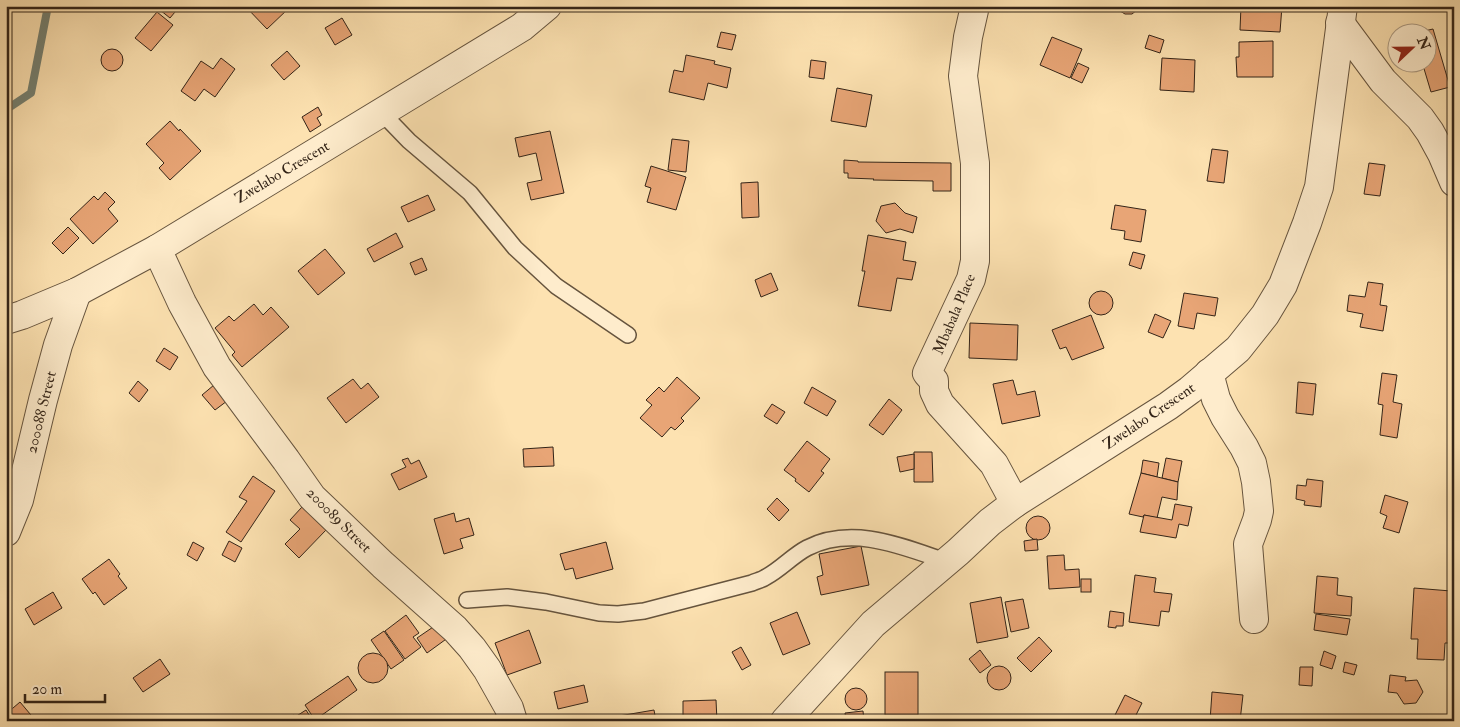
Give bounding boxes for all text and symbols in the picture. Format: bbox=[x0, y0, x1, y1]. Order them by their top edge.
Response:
north arrow bbox=[1388, 22, 1438, 72]
text: N bbox=[1413, 33, 1434, 53]
street label: Zwelabo Crescent bbox=[232, 137, 333, 208]
street label: Mbabala Place bbox=[929, 271, 980, 357]
street label: 200088 Street bbox=[22, 369, 61, 455]
street label: Zwelabo Crescent bbox=[1100, 379, 1199, 454]
street label: 200089 Street bbox=[302, 484, 375, 557]
scale bar bbox=[25, 672, 105, 704]
text: 20 m bbox=[32, 680, 62, 699]

